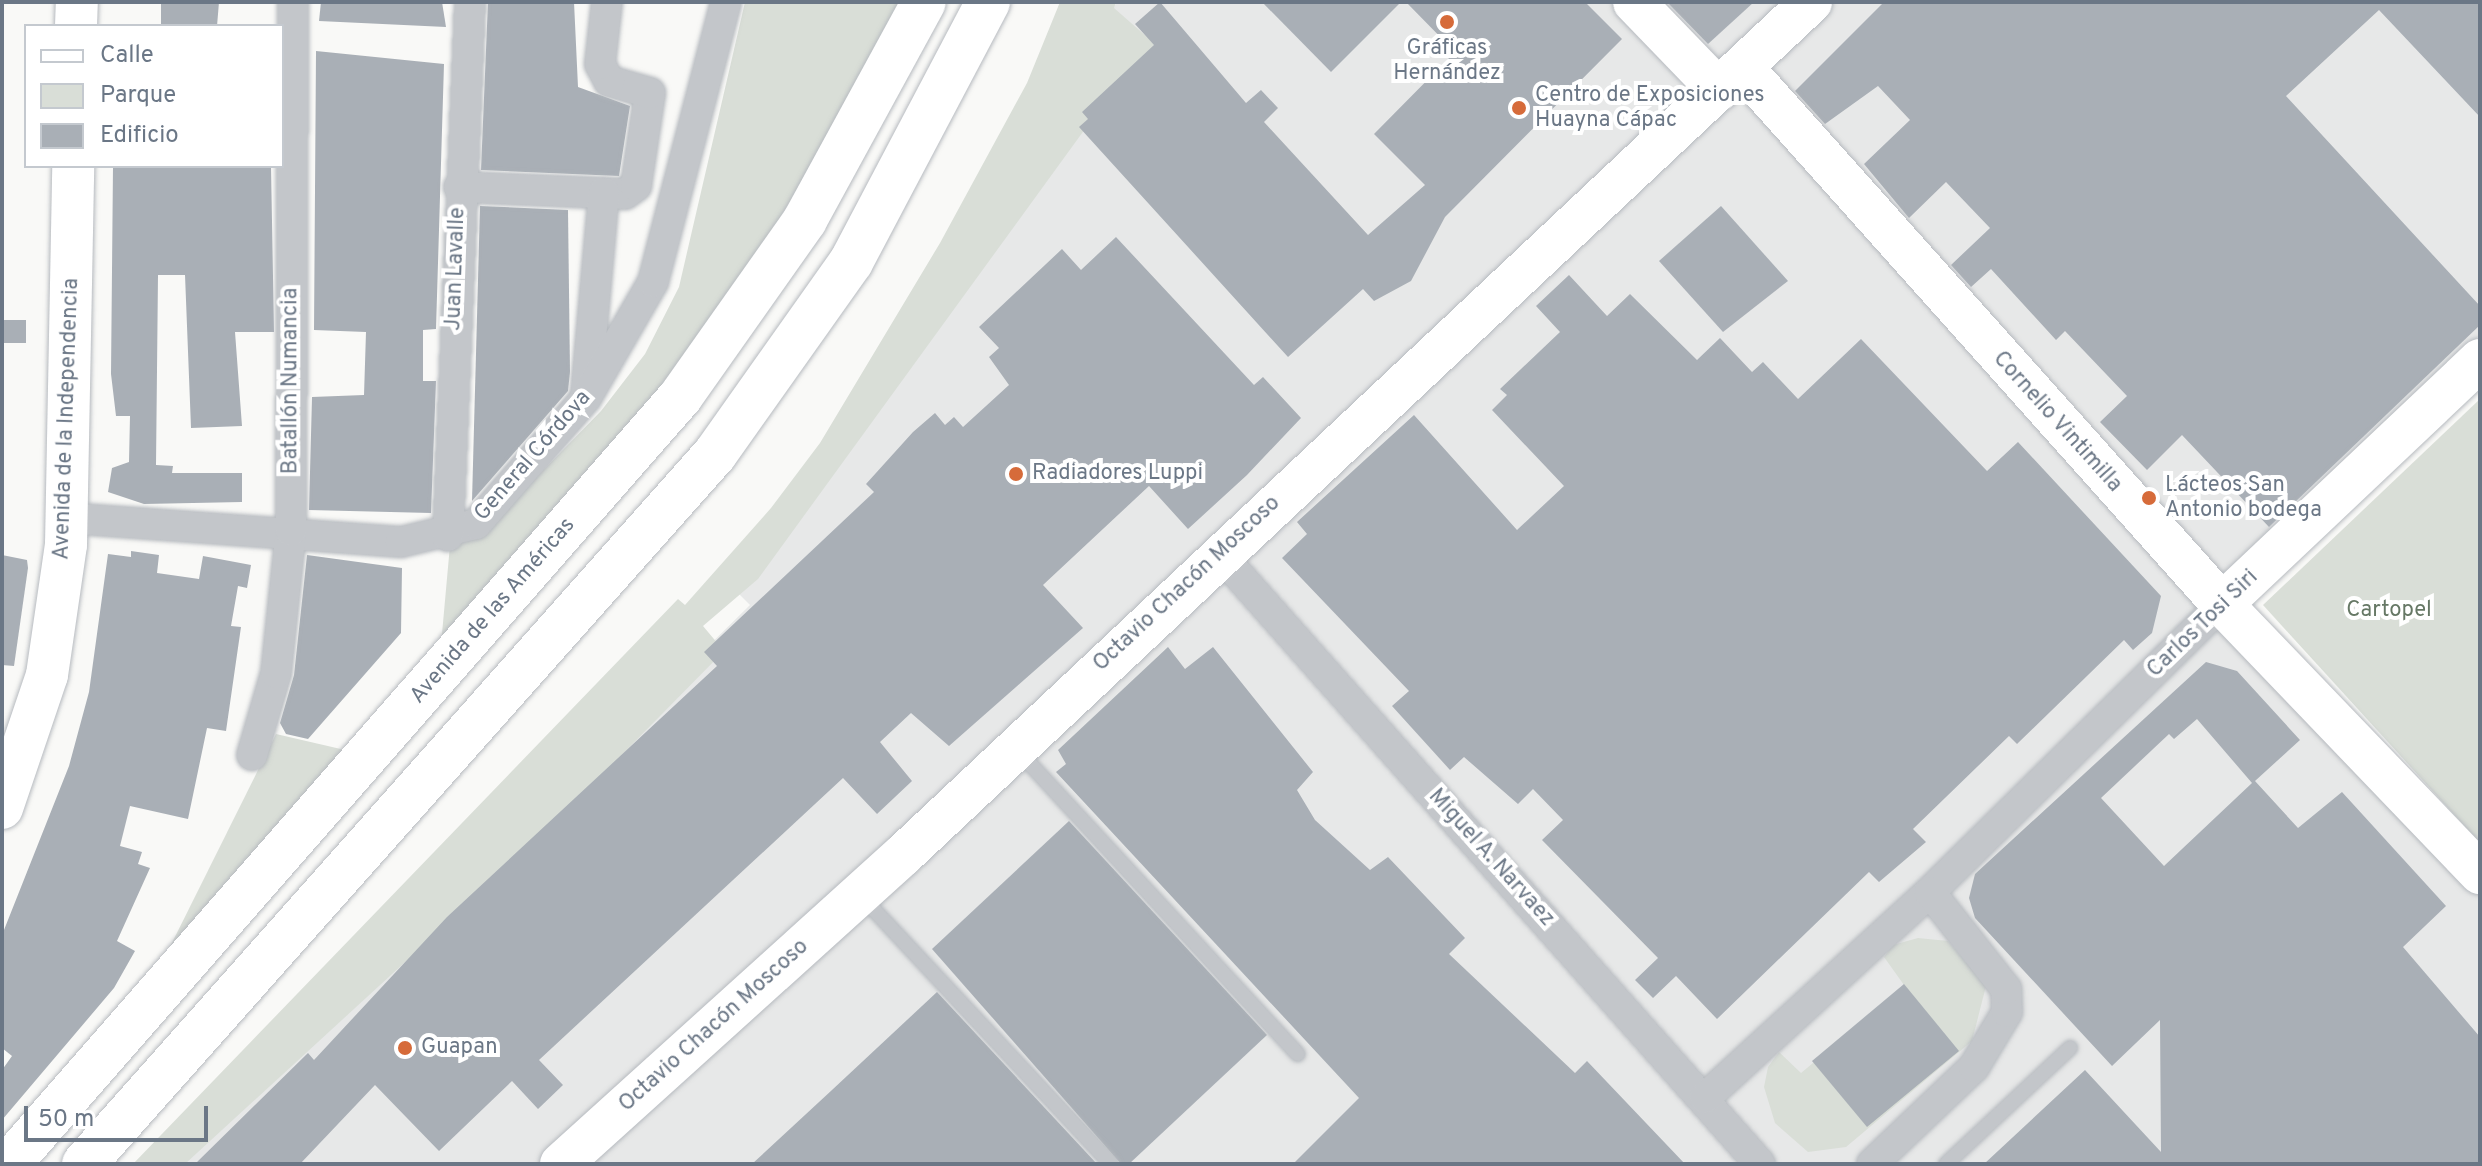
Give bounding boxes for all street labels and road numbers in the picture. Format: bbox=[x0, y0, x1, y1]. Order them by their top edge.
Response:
street label: Juan Lavalle bbox=[441, 207, 471, 331]
street label: Avenida de la Independencia bbox=[49, 278, 85, 560]
street label: Batallón Numancia bbox=[278, 288, 304, 474]
street label: Cornelio Vintimilla bbox=[1987, 346, 2127, 498]
street label: General Córdova bbox=[469, 385, 597, 527]
street label: Octavio Chacón Moscoso bbox=[1088, 491, 1286, 677]
street label: Avenida de las Américas bbox=[405, 512, 581, 710]
street label: Carlos Tosi Siri bbox=[2142, 564, 2264, 684]
street label: Miguel A. Narvaez bbox=[1422, 783, 1560, 933]
street label: Octavio Chacón Moscoso bbox=[614, 934, 814, 1118]

